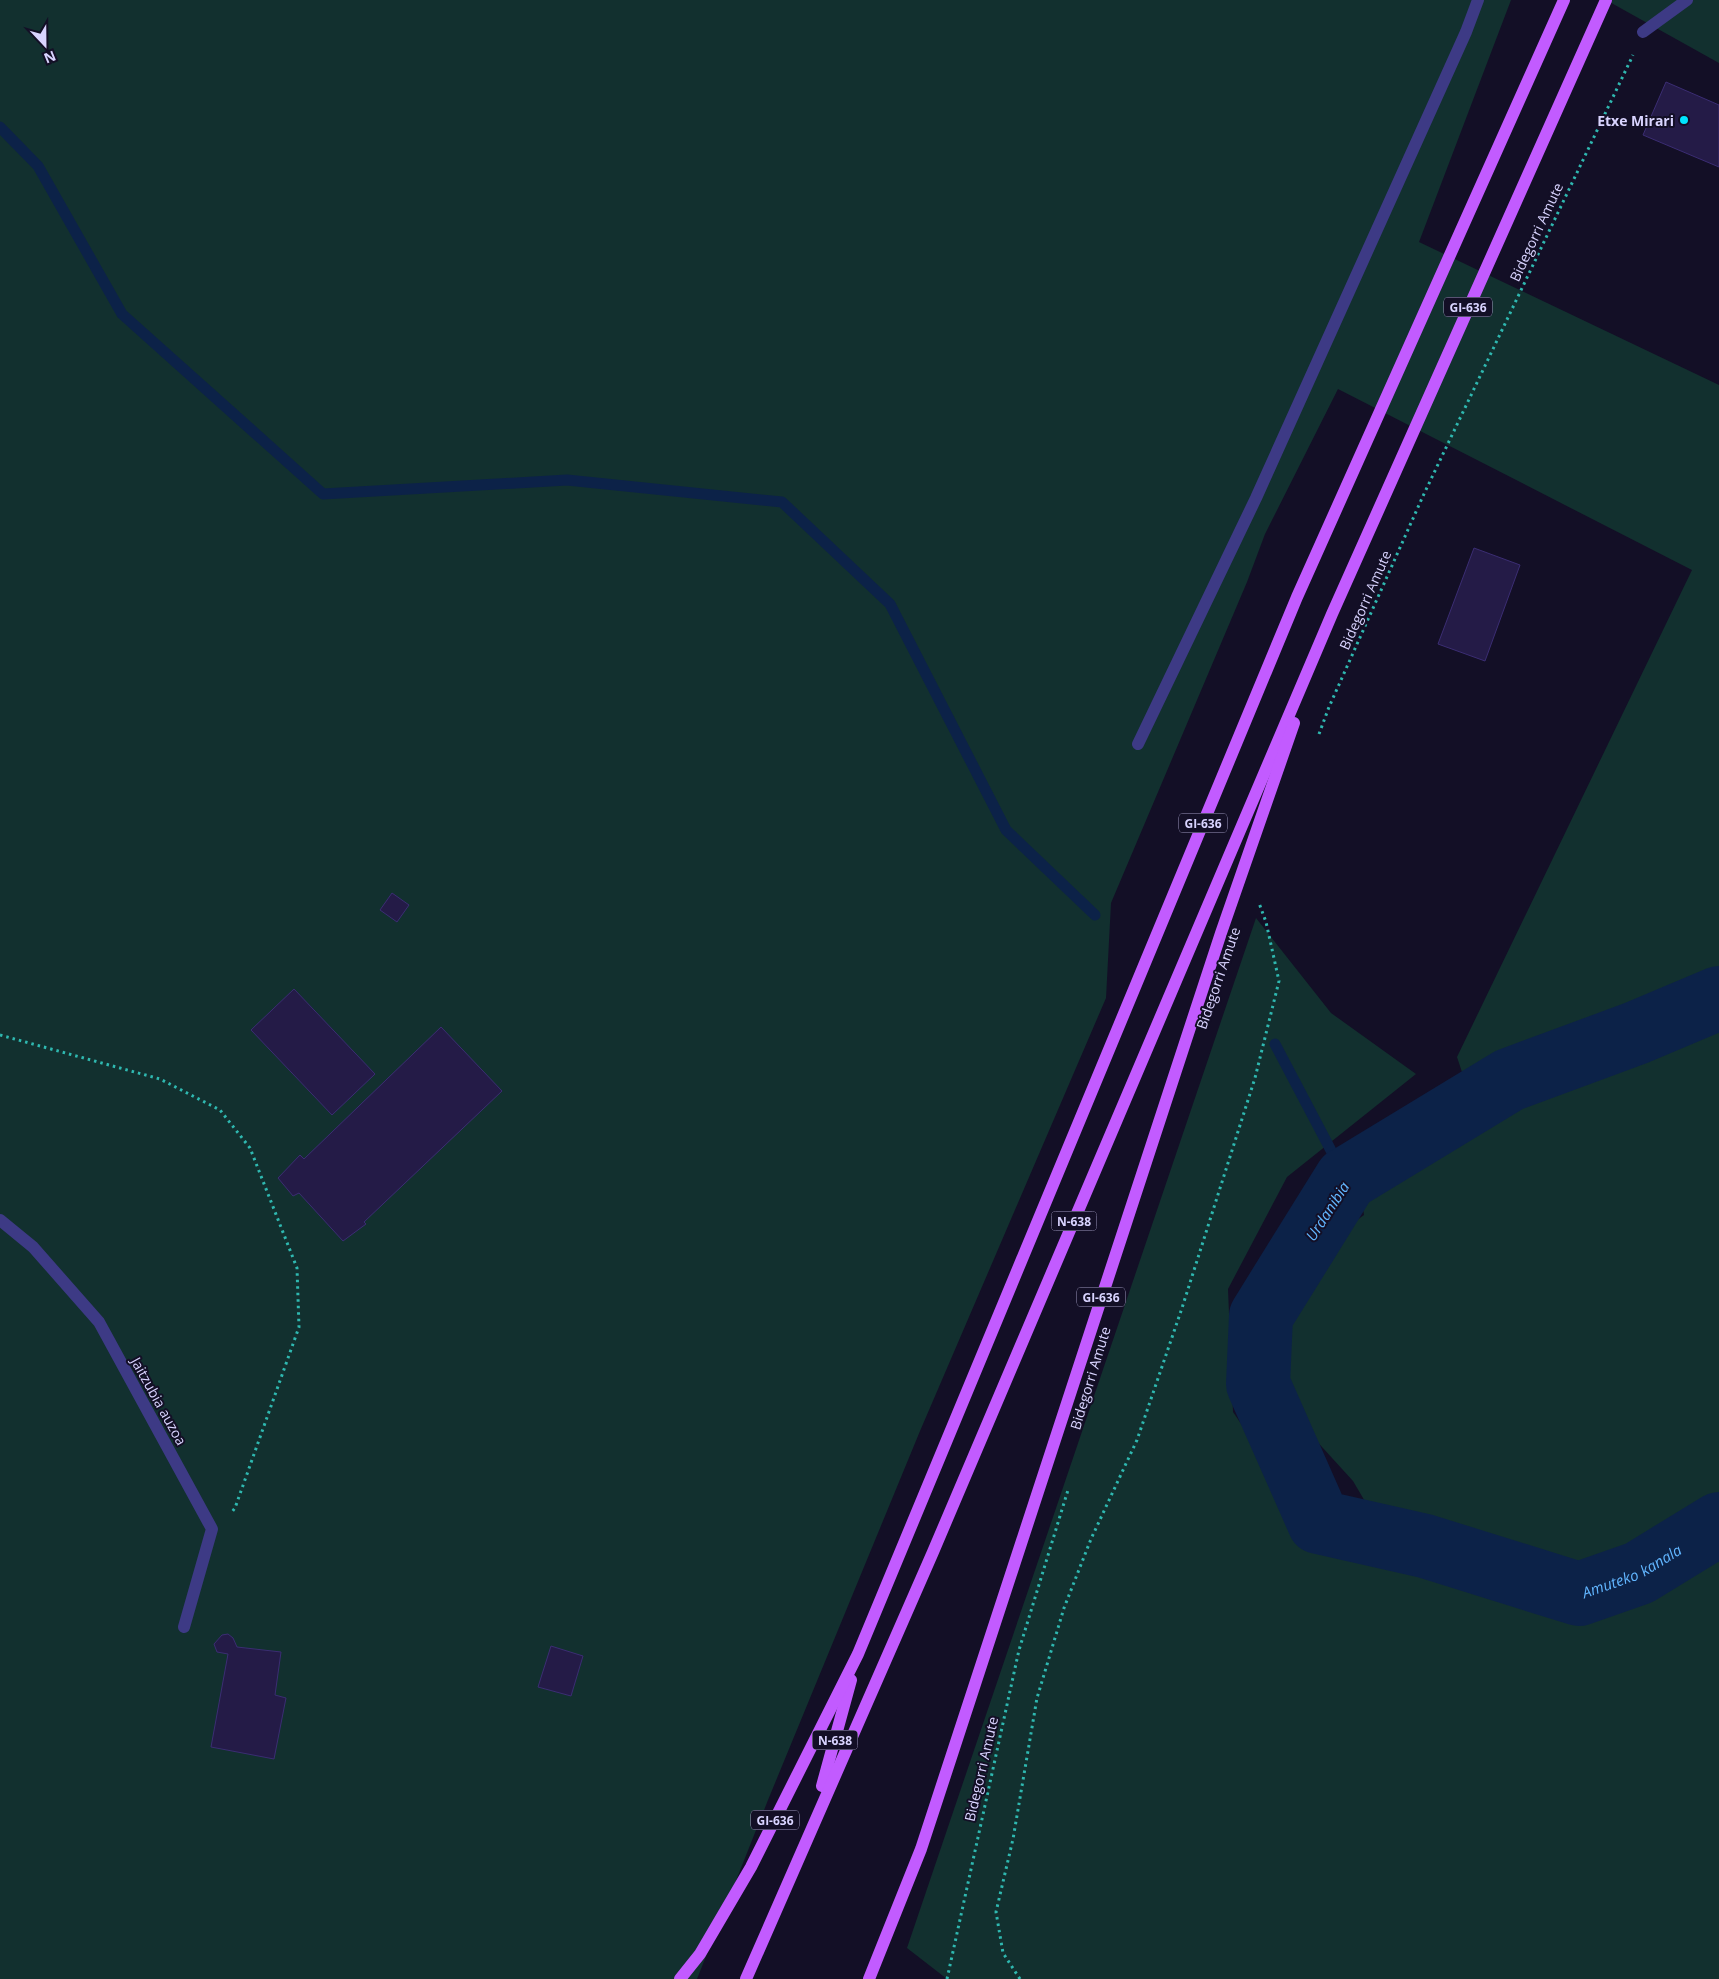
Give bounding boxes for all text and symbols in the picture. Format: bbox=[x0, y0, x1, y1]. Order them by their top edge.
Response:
north arrow bbox=[20, 20, 70, 70]
text: N bbox=[41, 47, 59, 68]
place label: Etxe Mirari bbox=[1597, 111, 1674, 130]
marker: Etxe Mirari bbox=[1678, 114, 1690, 126]
street label: Bidegorri Amute bbox=[1505, 179, 1567, 284]
road number: GI-636 bbox=[1444, 298, 1492, 316]
street label: Bidegorri Amute bbox=[1335, 547, 1395, 653]
road number: GI-636 bbox=[1179, 814, 1227, 832]
street label: Bidegorri Amute bbox=[1192, 924, 1244, 1032]
water label: Urdanibia bbox=[1300, 1177, 1354, 1244]
road number: N-638 bbox=[1052, 1212, 1096, 1230]
road number: GI-636 bbox=[1077, 1288, 1125, 1306]
street label: Bidegorri Amute bbox=[1065, 1324, 1115, 1432]
street label: Jaitzubia auzoa bbox=[126, 1352, 191, 1448]
water label: Amuteko kanala bbox=[1578, 1539, 1685, 1602]
street label: Bidegorri Amute bbox=[960, 1715, 1002, 1823]
road number: N-638 bbox=[812, 1730, 858, 1750]
road number: GI-636 bbox=[751, 1810, 799, 1830]

